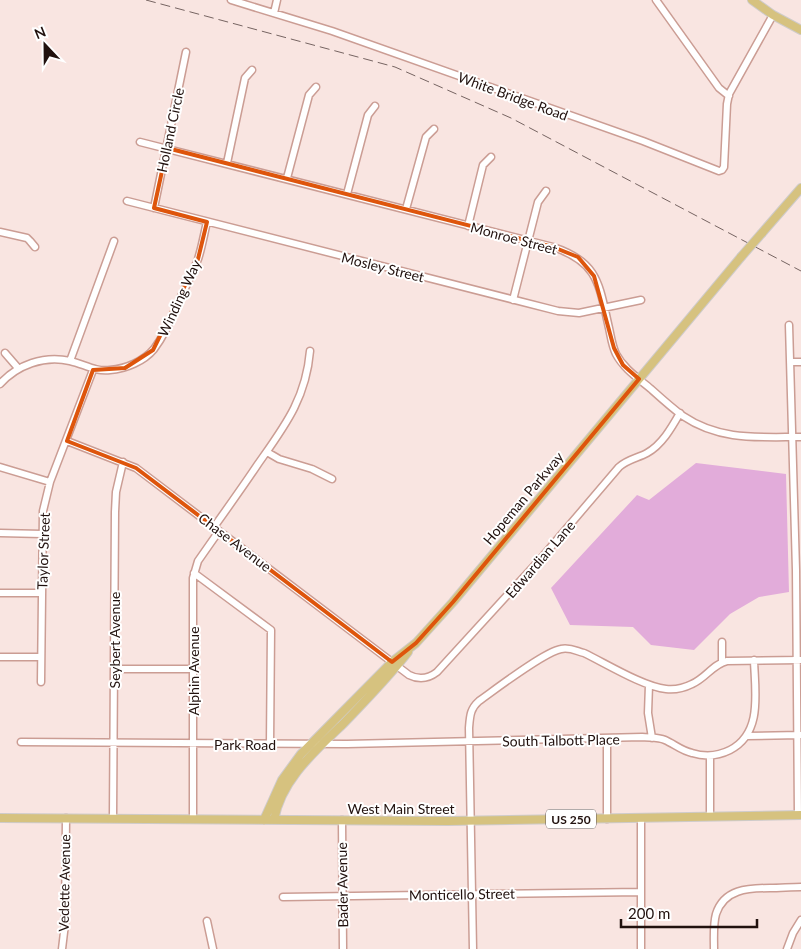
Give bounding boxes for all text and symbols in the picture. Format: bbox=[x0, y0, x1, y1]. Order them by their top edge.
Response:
north arrow bbox=[20, 20, 70, 70]
text: N bbox=[32, 23, 48, 42]
street label: White Bridge Road bbox=[456, 68, 570, 124]
street label: Holland Circle bbox=[153, 86, 187, 174]
street label: Monroe Street bbox=[469, 218, 559, 258]
street label: Mosley Street bbox=[340, 249, 426, 285]
street label: Winding Way bbox=[154, 256, 205, 339]
street label: Hopeman Parkway bbox=[479, 448, 567, 548]
street label: Chase Avenue bbox=[195, 509, 275, 575]
street label: Taylor Street bbox=[33, 512, 53, 590]
street label: Edwardian Lane bbox=[502, 517, 578, 601]
street label: Seybert Avenue bbox=[106, 592, 123, 688]
street label: Alphin Avenue bbox=[185, 626, 202, 716]
street label: South Talbott Place bbox=[502, 730, 620, 750]
street label: Park Road bbox=[214, 736, 276, 753]
street label: West Main Street bbox=[347, 800, 455, 817]
road number: US 250 bbox=[546, 810, 596, 829]
street label: Vedette Avenue bbox=[55, 834, 73, 932]
street label: Bader Avenue bbox=[333, 842, 351, 928]
street label: Monticello Street bbox=[409, 885, 515, 903]
scale bar bbox=[621, 896, 757, 928]
text: 200 m bbox=[628, 904, 670, 922]

